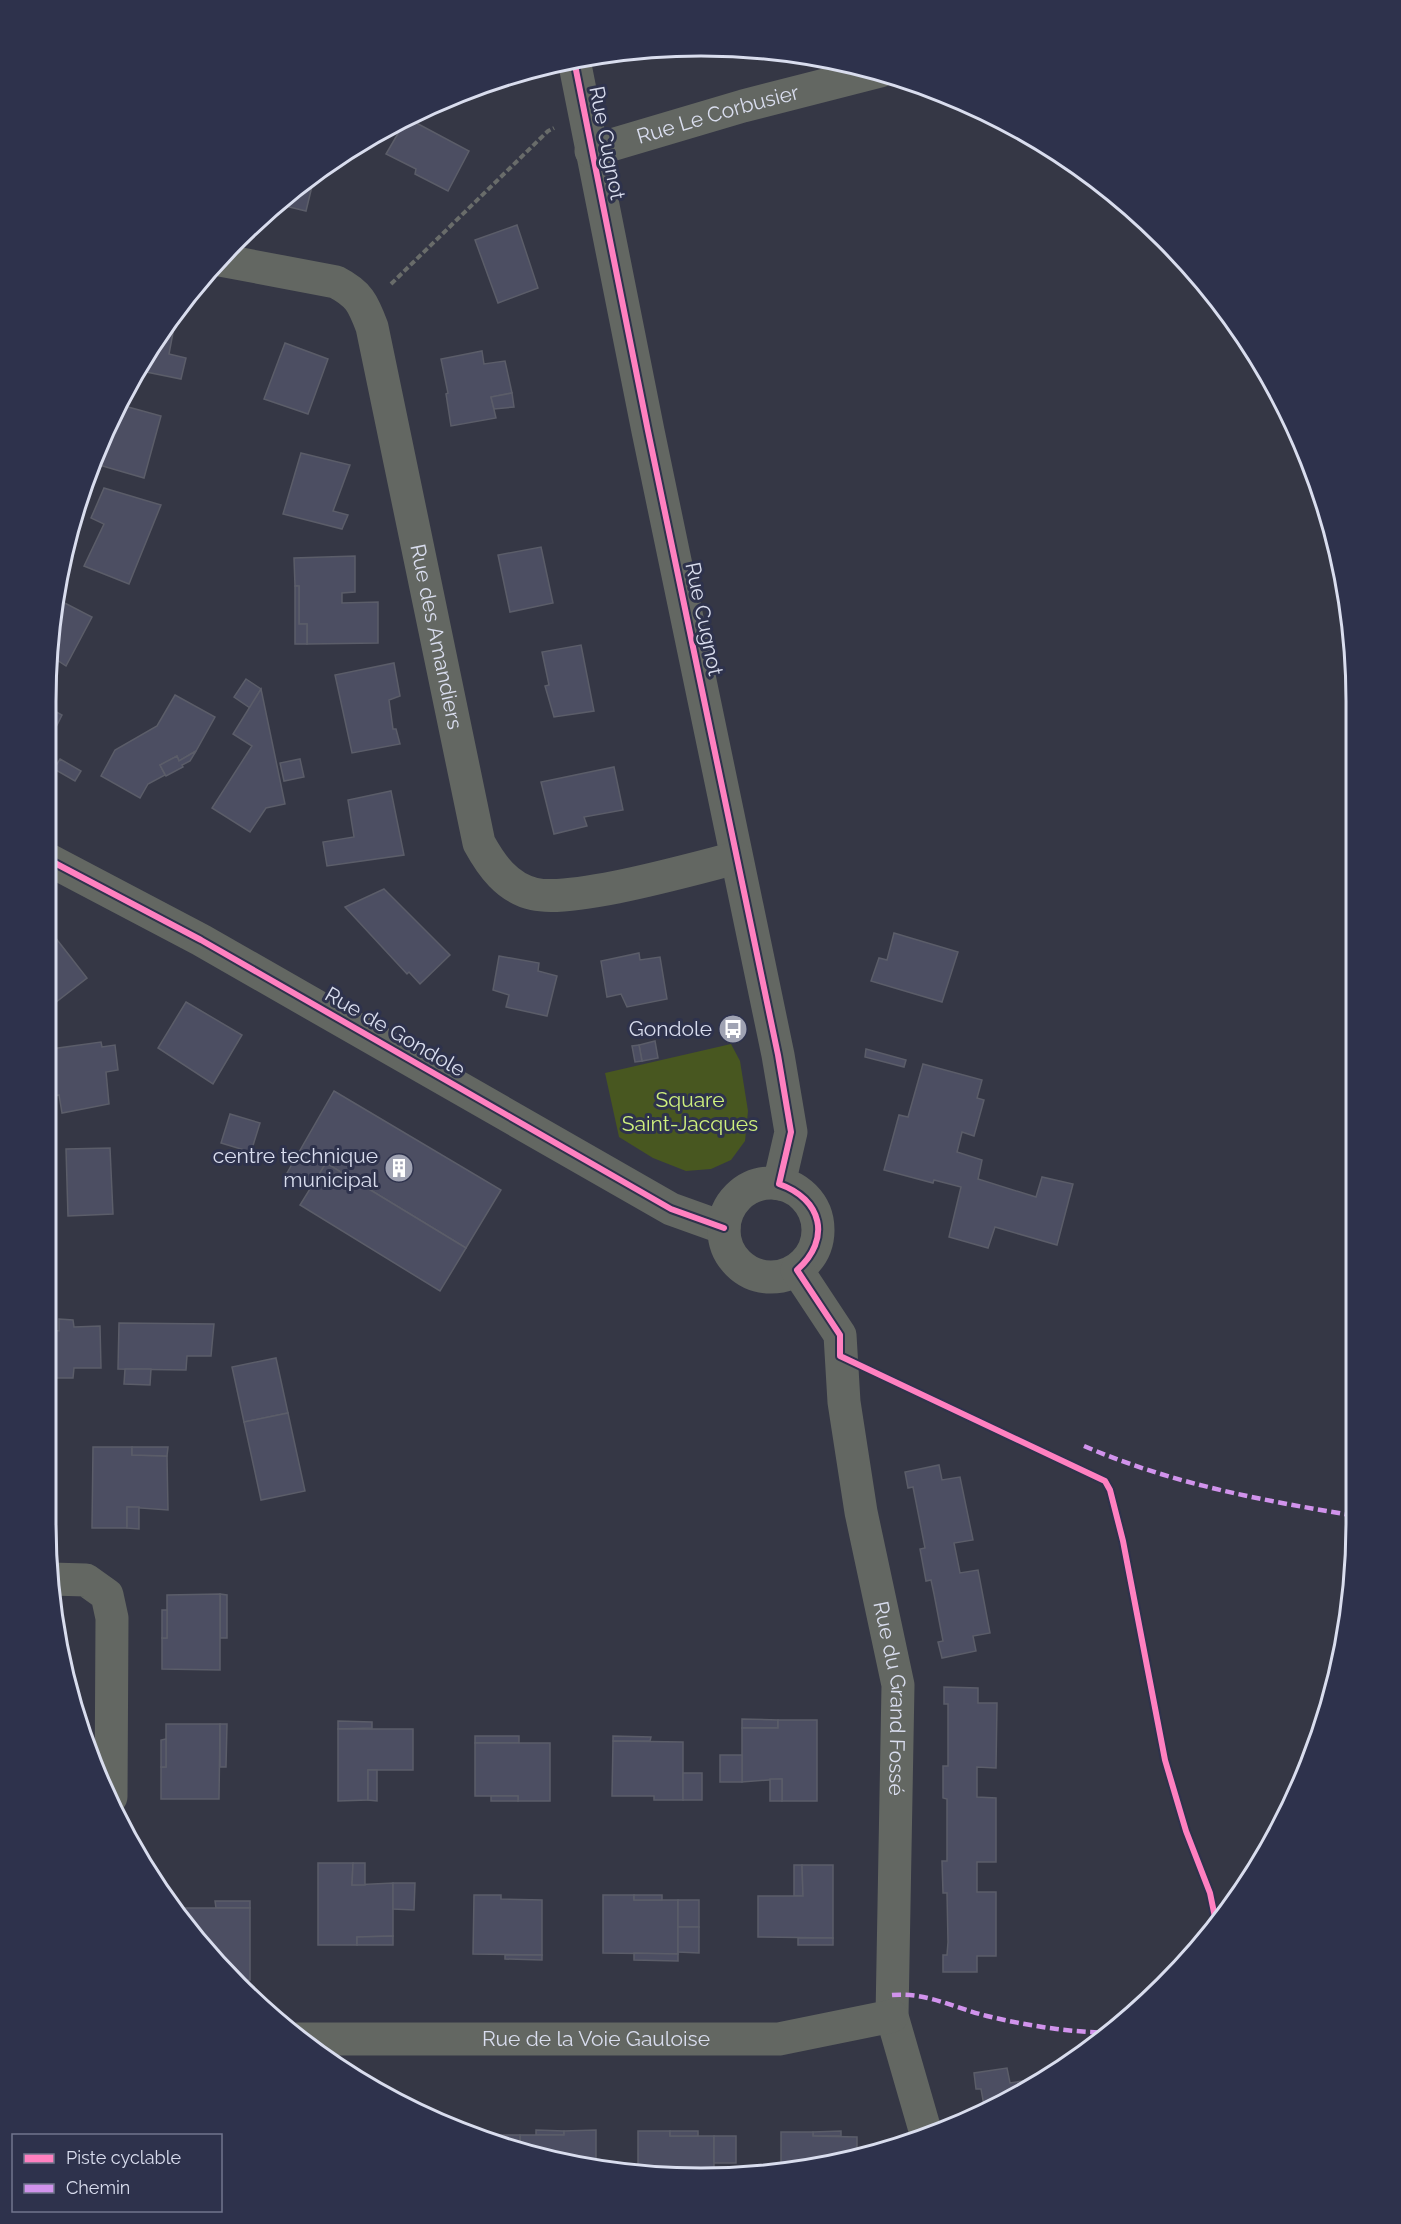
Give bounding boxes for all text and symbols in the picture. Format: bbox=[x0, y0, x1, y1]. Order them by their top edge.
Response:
street label: Rue Le Corbusier bbox=[634, 79, 802, 149]
street label: Rue Cugnot bbox=[584, 84, 631, 202]
street label: Rue des Amandiers bbox=[405, 542, 468, 732]
street label: Rue Cugnot bbox=[680, 560, 729, 678]
street label: Rue de Gondole bbox=[321, 981, 470, 1082]
bus stop icon: Gondole bbox=[717, 1013, 749, 1045]
place label: Gondole bbox=[629, 1016, 712, 1041]
park label: Square Saint-Jacques bbox=[622, 1087, 758, 1136]
place label: centre technique municipal bbox=[213, 1143, 378, 1192]
building icon: centre technique municipal bbox=[383, 1152, 415, 1184]
street label: Rue du Grand Fossé bbox=[868, 1599, 912, 1796]
street label: Rue de la Voie Gauloise bbox=[482, 2026, 710, 2051]
legend bbox=[12, 2134, 222, 2212]
text: Piste cyclable bbox=[66, 2147, 182, 2168]
text: Chemin bbox=[66, 2177, 130, 2198]

